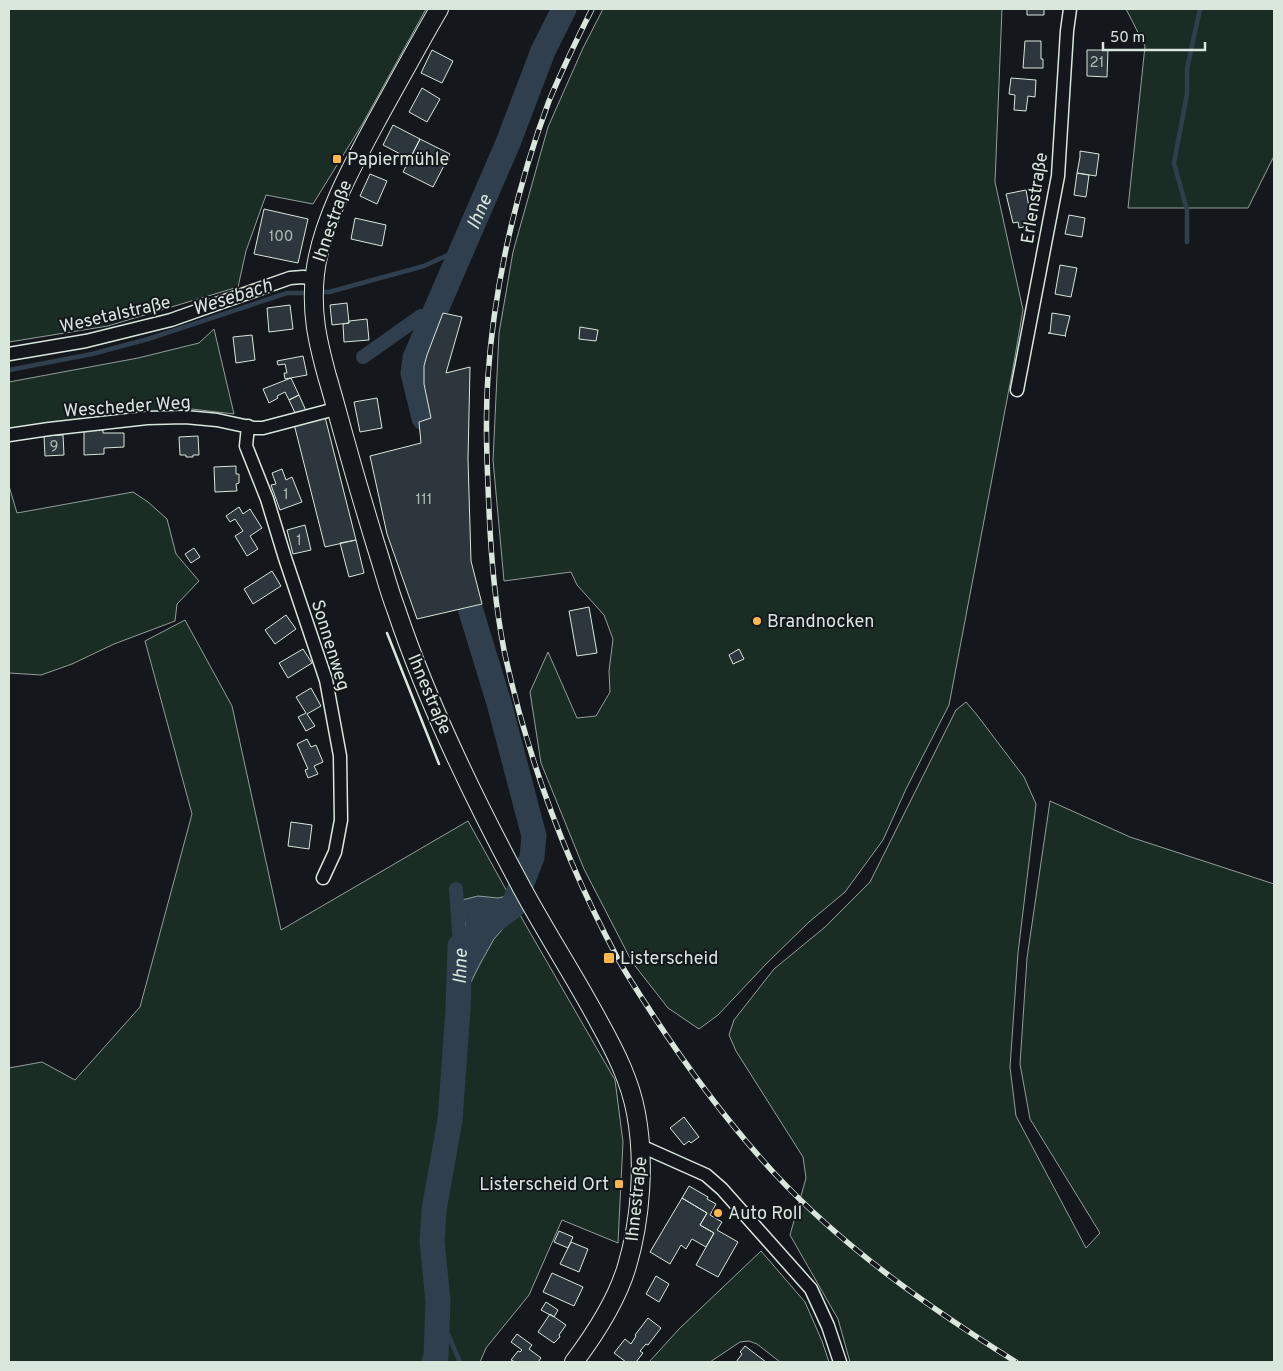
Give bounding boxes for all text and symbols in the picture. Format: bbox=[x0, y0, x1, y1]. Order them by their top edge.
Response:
scale bar bbox=[1103, 20, 1206, 52]
text: 50 m bbox=[1110, 29, 1145, 48]
house number: 21 bbox=[1090, 54, 1104, 73]
place label: Papiermühle bbox=[347, 149, 449, 172]
street label: Erlenstraße bbox=[1017, 151, 1054, 246]
marker: Papiermühle bbox=[331, 153, 343, 165]
street label: Ihnestraße bbox=[309, 177, 358, 266]
water label: Ihne bbox=[462, 191, 498, 234]
house number: 100 bbox=[269, 228, 293, 247]
water label: Wesebach bbox=[190, 274, 276, 322]
street label: Wesetalstraße bbox=[58, 292, 173, 339]
street label: Wescheder Weg bbox=[63, 392, 192, 423]
house number: 9 bbox=[50, 438, 58, 457]
house number: 1 bbox=[283, 486, 289, 505]
house number: 111 bbox=[416, 491, 432, 510]
house number: 1 bbox=[296, 532, 302, 551]
street label: Sonnenweg bbox=[305, 597, 354, 694]
place label: Brandnocken bbox=[767, 611, 874, 634]
marker: Brandnocken bbox=[751, 615, 763, 627]
street label: Ihnestraße bbox=[401, 651, 456, 738]
water label: Ihne bbox=[449, 948, 474, 985]
place label: Listerscheid bbox=[620, 948, 718, 971]
marker: Listerscheid bbox=[602, 951, 616, 965]
street label: Ihnestraße bbox=[622, 1155, 653, 1243]
place label: Listerscheid Ort bbox=[479, 1174, 609, 1197]
marker: Listerscheid Ort bbox=[613, 1178, 625, 1190]
place label: Auto Roll bbox=[728, 1203, 802, 1226]
marker: Auto Roll bbox=[712, 1207, 724, 1219]

